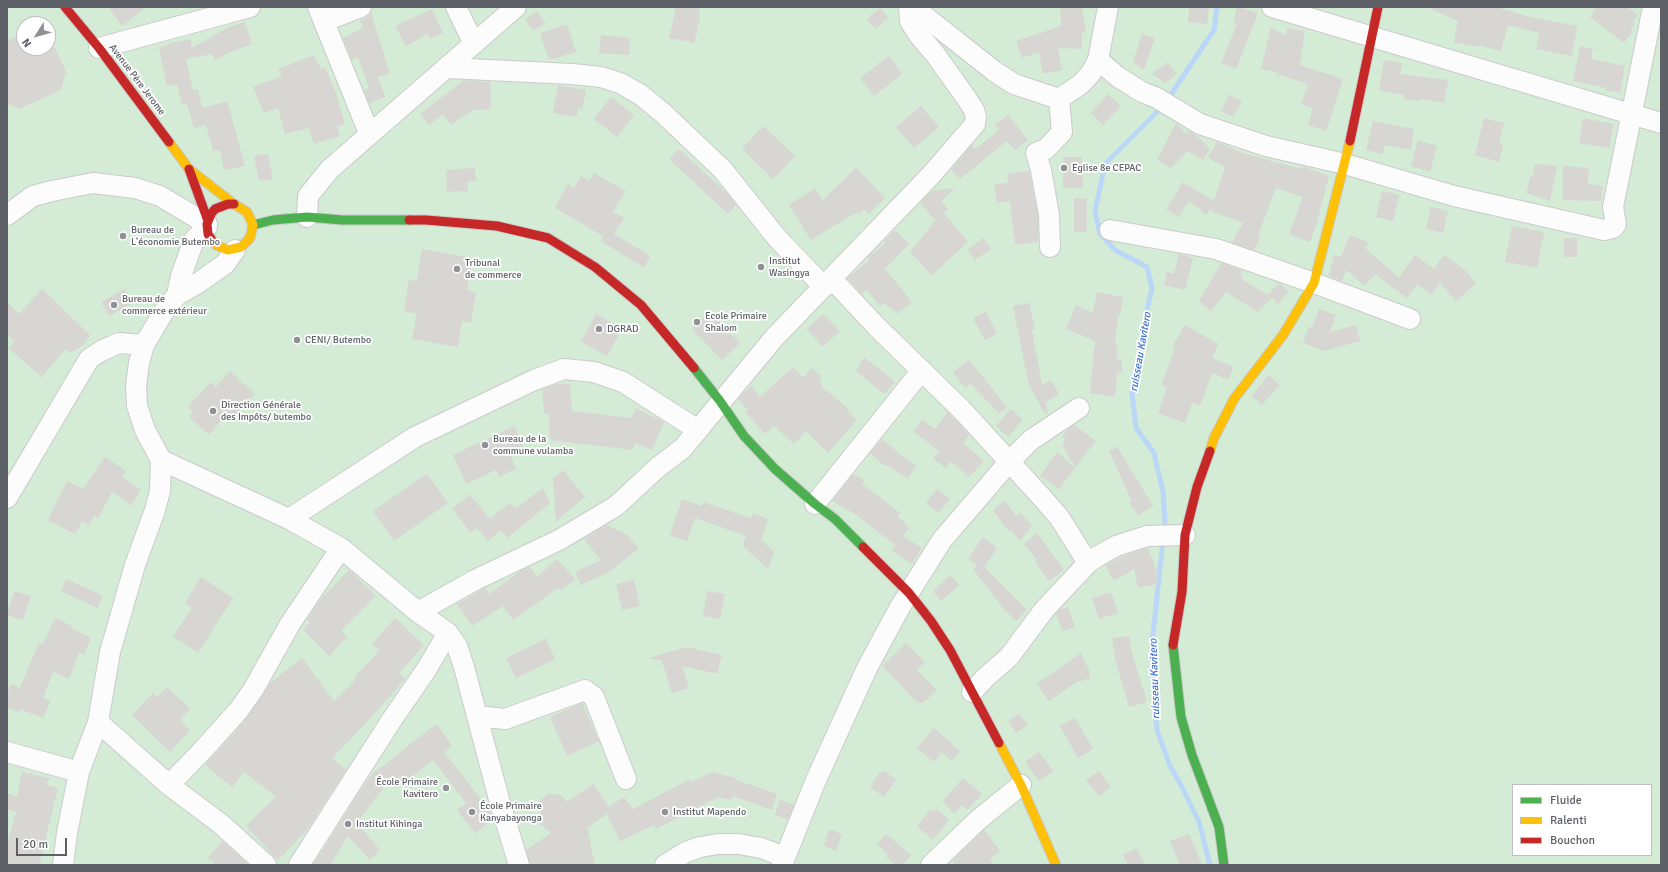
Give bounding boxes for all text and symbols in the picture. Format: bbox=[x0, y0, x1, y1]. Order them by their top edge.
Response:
north arrow bbox=[16, 16, 56, 56]
text: N bbox=[19, 36, 34, 50]
street label: Avenue Père Jerome bbox=[106, 42, 168, 118]
place label: Eglise 8e CEPAC bbox=[1072, 162, 1141, 174]
marker: Eglise 8e CEPAC bbox=[1059, 163, 1069, 173]
place label: Bureau de L'économie Butembo bbox=[131, 224, 220, 248]
marker: Bureau de L'économie Butembo bbox=[118, 231, 128, 241]
place label: Institut Wasingya bbox=[769, 255, 810, 278]
place label: Tribunal de commerce bbox=[465, 257, 521, 280]
marker: Institut Wasingya bbox=[756, 262, 766, 272]
marker: Tribunal de commerce bbox=[452, 264, 462, 274]
place label: Bureau de commerce extérieur bbox=[122, 293, 207, 316]
marker: Bureau de commerce extérieur bbox=[109, 300, 119, 310]
place label: Ecole Primaire Shalom bbox=[705, 310, 767, 334]
water label: ruisseau Kavitero bbox=[1127, 311, 1155, 393]
marker: Ecole Primaire Shalom bbox=[692, 317, 702, 327]
place label: DGRAD bbox=[607, 323, 639, 335]
marker: DGRAD bbox=[594, 324, 604, 334]
place label: CENI/ Butembo bbox=[305, 334, 371, 346]
marker: CENI/ Butembo bbox=[292, 335, 302, 345]
place label: Direction Générale des Impôts/ butembo bbox=[221, 399, 311, 422]
marker: Direction Générale des Impôts/ butembo bbox=[208, 406, 218, 416]
place label: Bureau de la commune vulamba bbox=[493, 433, 573, 456]
marker: Bureau de la commune vulamba bbox=[480, 440, 490, 450]
water label: ruisseau Kavitero bbox=[1147, 638, 1163, 720]
place label: École Primaire Kavitero bbox=[376, 776, 438, 800]
marker: École Primaire Kavitero bbox=[441, 783, 451, 793]
legend bbox=[1512, 784, 1652, 856]
text: Fluide bbox=[1550, 793, 1582, 808]
place label: École Primaire Kanyabayonga bbox=[480, 800, 542, 824]
place label: Institut Mapendo bbox=[673, 806, 746, 818]
marker: École Primaire Kanyabayonga bbox=[467, 807, 477, 817]
marker: Institut Mapendo bbox=[660, 807, 670, 817]
text: Ralenti bbox=[1550, 813, 1587, 828]
place label: Institut Kihinga bbox=[356, 818, 422, 830]
marker: Institut Kihinga bbox=[343, 819, 353, 829]
scale bar bbox=[18, 830, 69, 856]
text: Bouchon bbox=[1550, 833, 1595, 848]
text: 20 m bbox=[23, 837, 48, 852]

